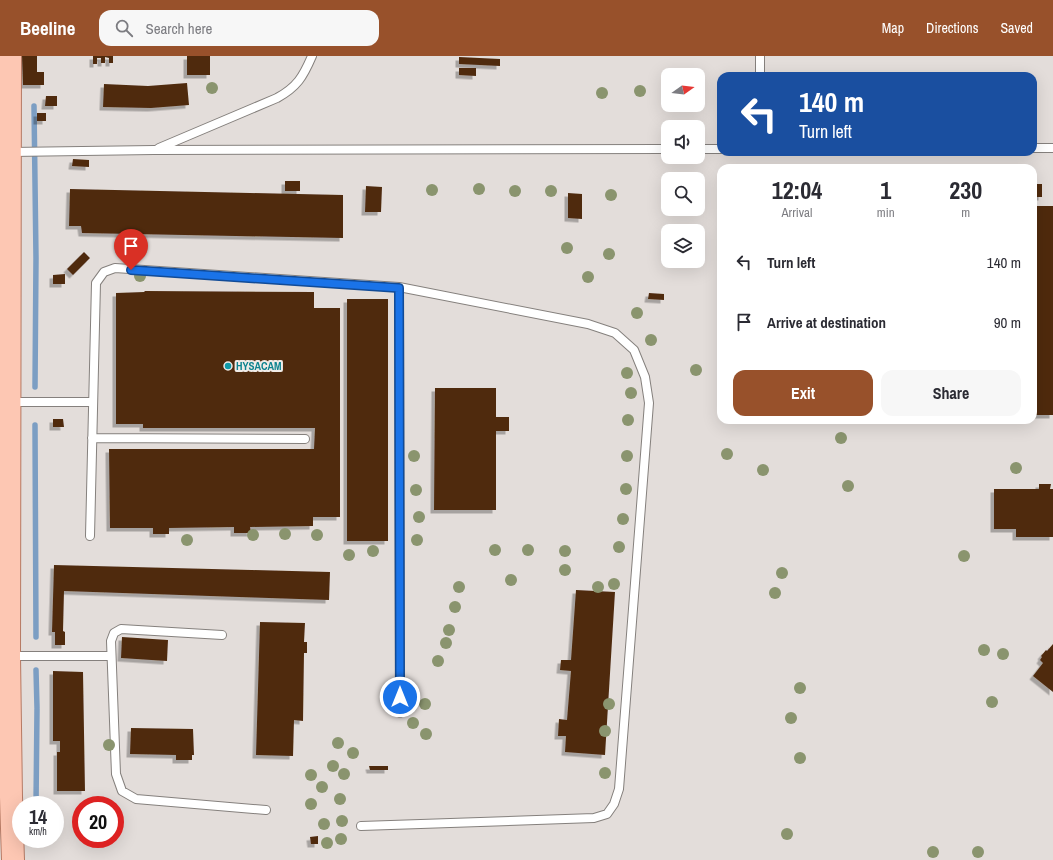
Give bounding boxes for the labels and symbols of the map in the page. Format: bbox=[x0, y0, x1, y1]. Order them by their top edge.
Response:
north arrow bbox=[661, 68, 705, 112]
pin bbox=[114, 229, 148, 270]
place label: HYSACAM bbox=[236, 359, 282, 373]
marker: HYSACAM bbox=[223, 361, 233, 371]
position arrow bbox=[379, 676, 421, 718]
speed limit sign: 20 bbox=[72, 796, 124, 848]

